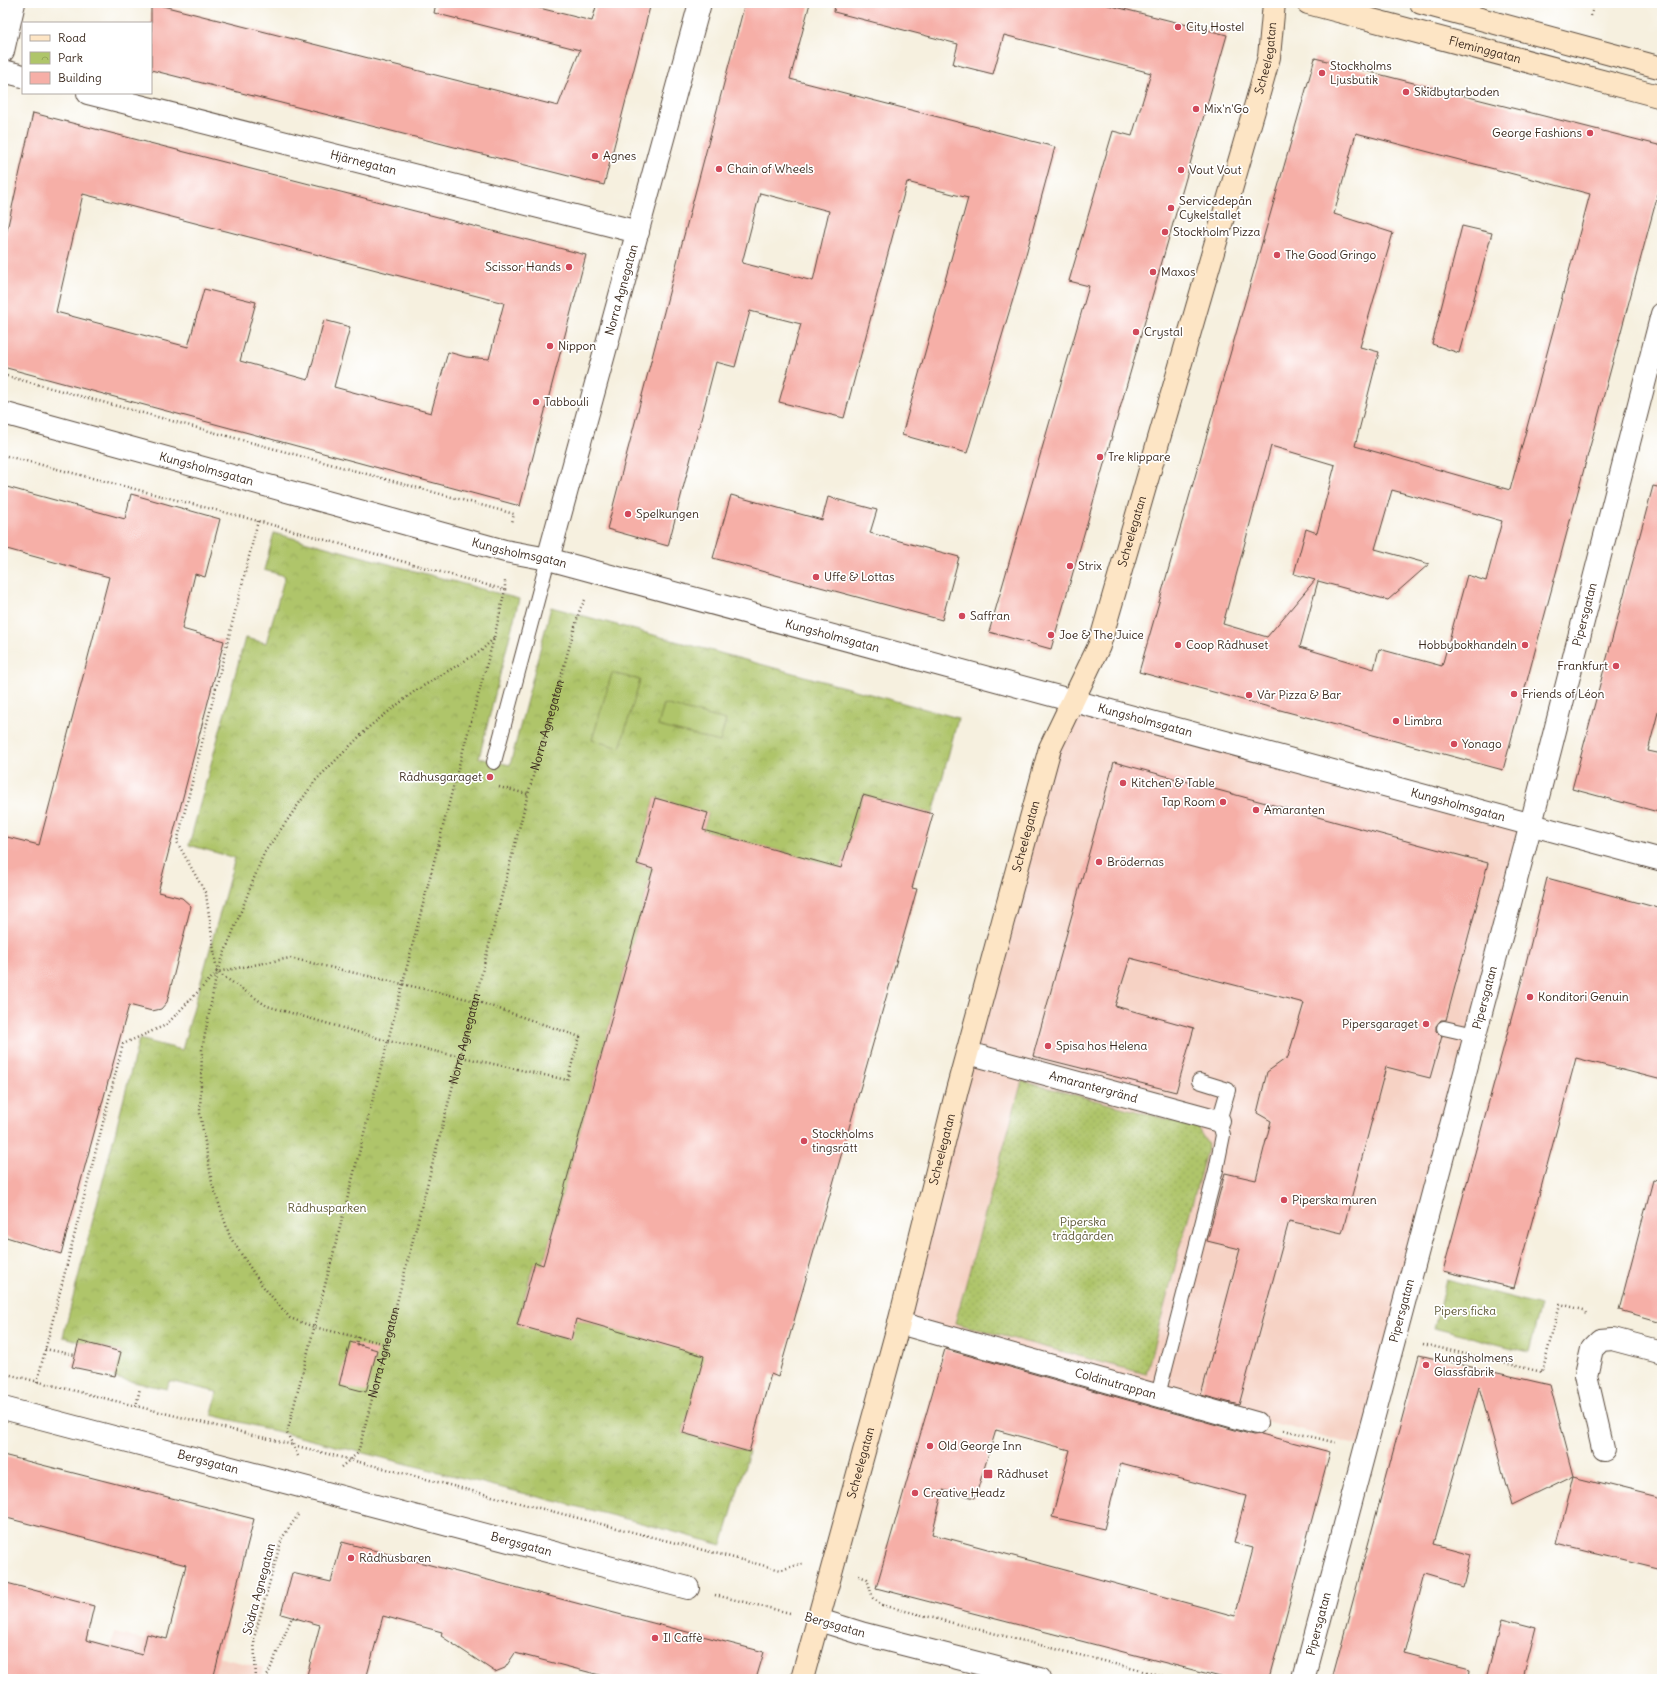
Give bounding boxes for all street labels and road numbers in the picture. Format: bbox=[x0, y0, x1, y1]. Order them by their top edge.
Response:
street label: Scheelegatan bbox=[1251, 21, 1279, 96]
street label: Fleminggatan bbox=[1447, 33, 1523, 66]
street label: Hjärnegatan bbox=[329, 147, 398, 178]
street label: Norra Agnegatan bbox=[602, 243, 641, 337]
street label: Kungsholmsgatan bbox=[158, 448, 256, 489]
street label: Scheelegatan bbox=[1114, 494, 1149, 569]
street label: Kungsholmsgatan bbox=[470, 534, 569, 571]
street label: Pipersgatan bbox=[1569, 581, 1600, 648]
street label: Kungsholmsgatan bbox=[784, 615, 882, 655]
street label: Norra Agnegatan bbox=[527, 678, 567, 772]
street label: Kungsholmsgatan bbox=[1096, 700, 1194, 740]
street label: Kungsholmsgatan bbox=[1409, 784, 1507, 824]
street label: Scheelegatan bbox=[1009, 799, 1042, 873]
street label: Pipersgatan bbox=[1469, 964, 1500, 1031]
street label: Norra Agnegatan bbox=[445, 991, 483, 1086]
street label: Amarantergränd bbox=[1048, 1067, 1140, 1106]
street label: Scheelegatan bbox=[926, 1112, 958, 1187]
street label: Pipersgatan bbox=[1386, 1277, 1417, 1344]
street label: Norra Agnegatan bbox=[365, 1305, 402, 1399]
street label: Coldinutrappan bbox=[1073, 1365, 1158, 1402]
street label: Scheelegatan bbox=[844, 1425, 877, 1500]
street label: Bergsgatan bbox=[176, 1446, 240, 1477]
street label: Bergsgatan bbox=[489, 1529, 554, 1559]
street label: Södra Agnegatan bbox=[239, 1541, 278, 1636]
street label: Pipersgatan bbox=[1303, 1590, 1334, 1657]
street label: Bergsgatan bbox=[803, 1609, 867, 1640]

